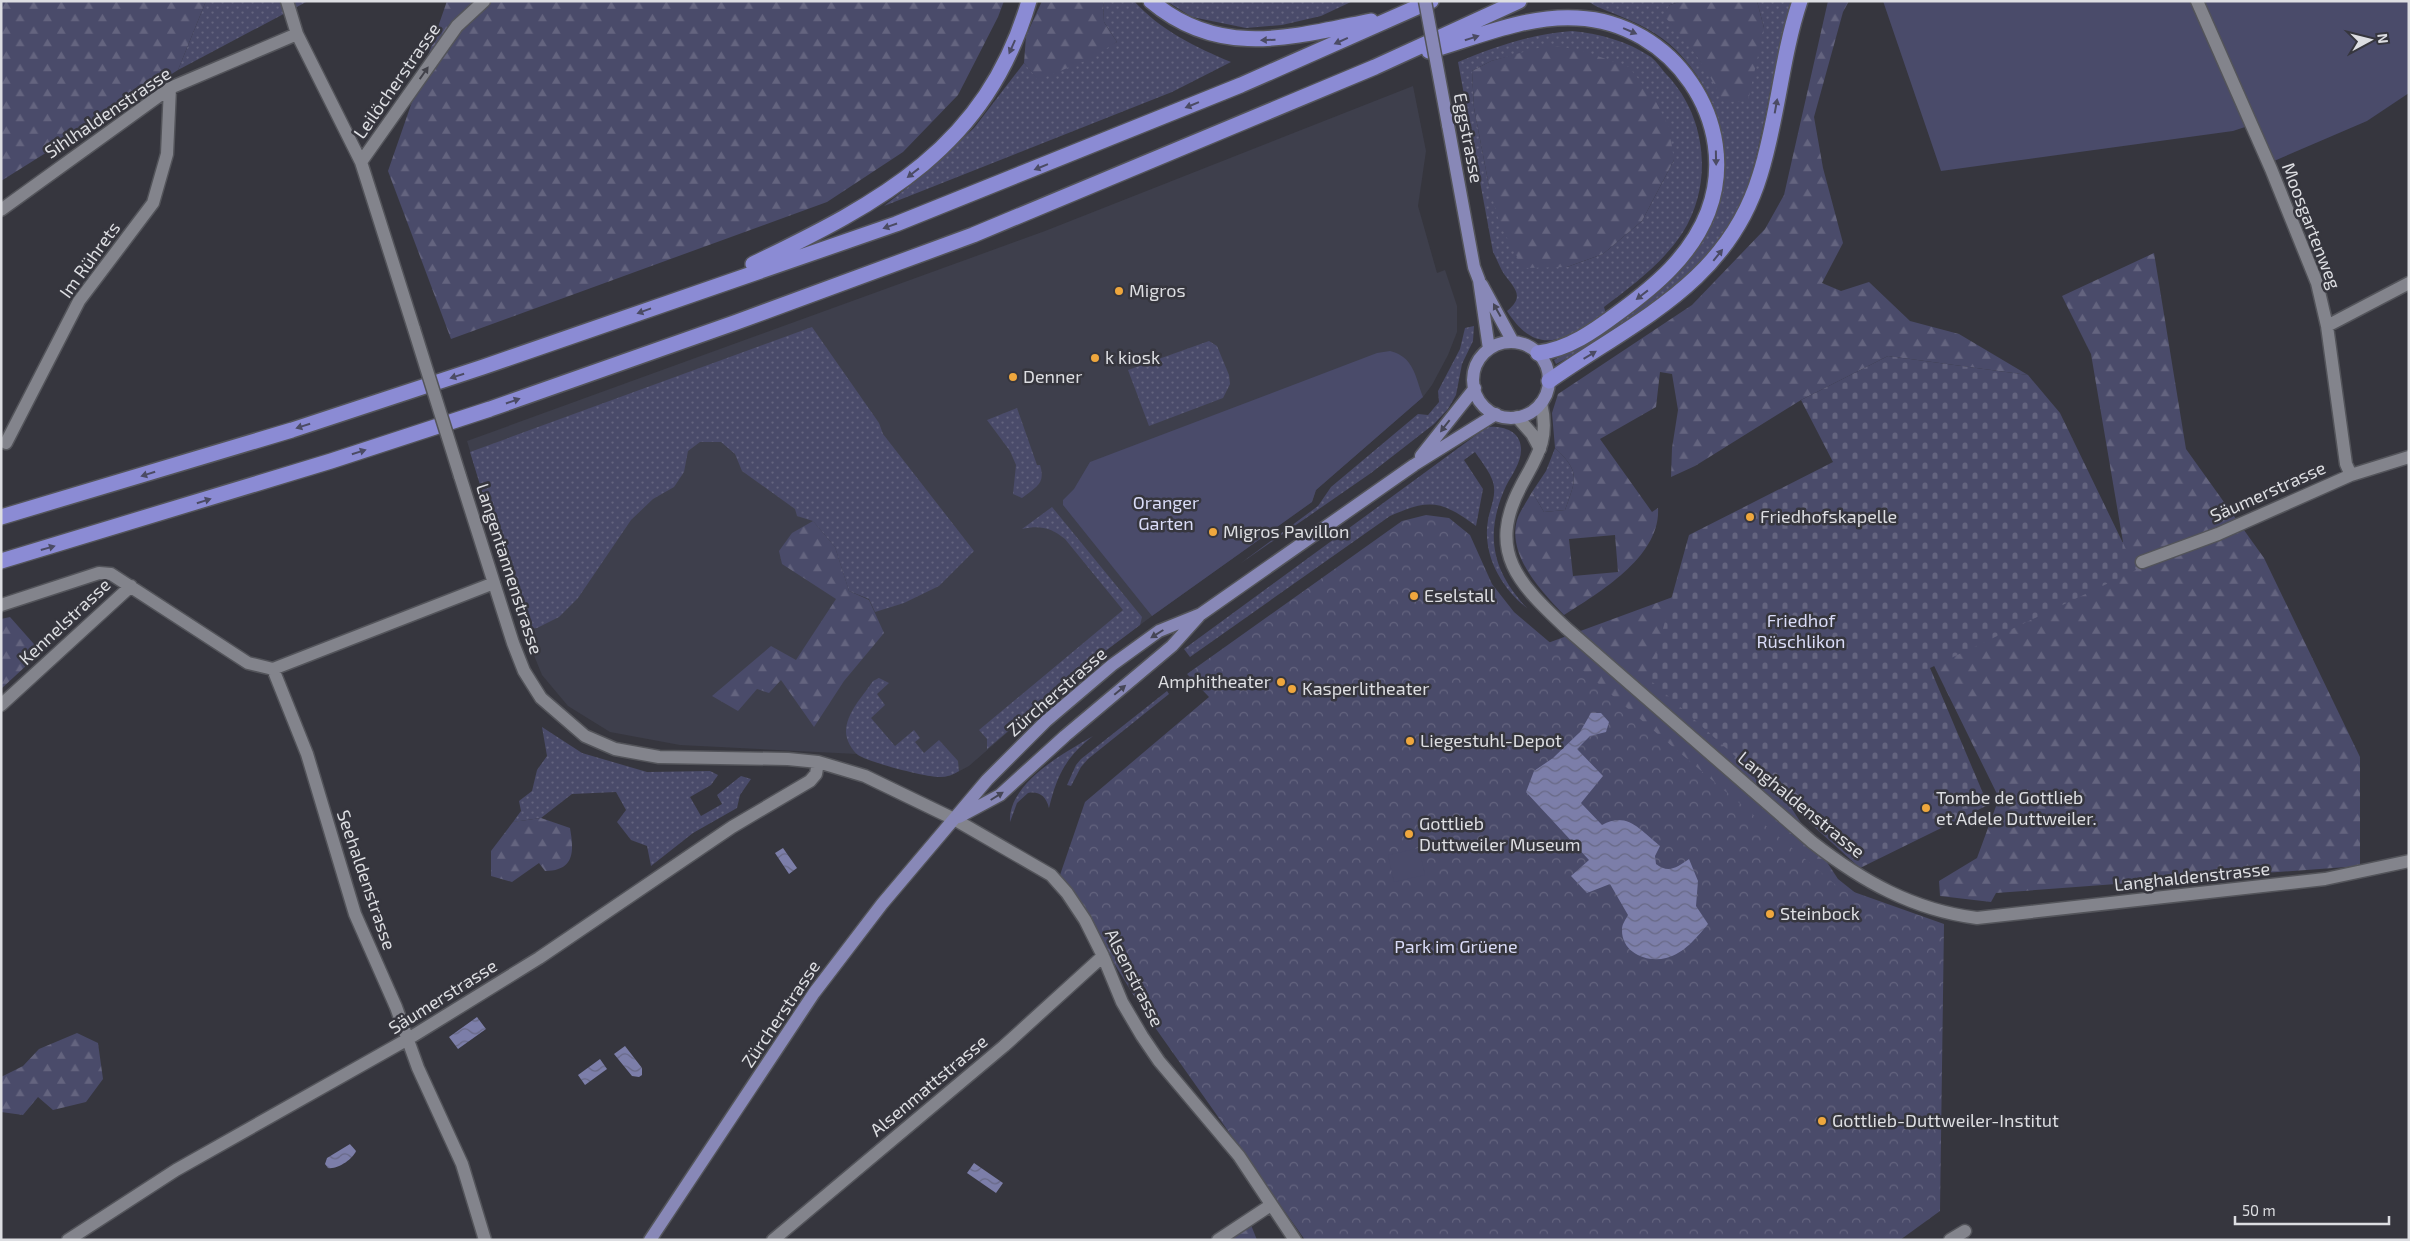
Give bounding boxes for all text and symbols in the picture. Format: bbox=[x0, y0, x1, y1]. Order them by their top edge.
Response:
north arrow bbox=[2345, 15, 2395, 65]
street label: Leilöcherstrasse bbox=[348, 18, 444, 142]
one-way arrow bbox=[1623, 27, 1638, 35]
text: N bbox=[2374, 32, 2392, 44]
one-way arrow bbox=[1465, 33, 1480, 41]
one-way arrow bbox=[1260, 36, 1276, 44]
one-way arrow bbox=[1334, 37, 1348, 45]
one-way arrow bbox=[1008, 40, 1016, 54]
street label: Sihlhaldenstrasse bbox=[40, 62, 175, 163]
one-way arrow bbox=[419, 66, 429, 80]
street label: Eggstrasse bbox=[1449, 91, 1488, 185]
one-way arrow bbox=[1772, 98, 1780, 114]
one-way arrow bbox=[1184, 101, 1199, 109]
one-way arrow bbox=[1712, 151, 1720, 167]
street label: Moosgartenweg bbox=[2278, 159, 2346, 292]
one-way arrow bbox=[1034, 163, 1049, 171]
one-way arrow bbox=[907, 168, 920, 179]
street label: Im Rührets bbox=[54, 217, 124, 302]
one-way arrow bbox=[882, 222, 897, 230]
one-way arrow bbox=[1712, 249, 1723, 262]
place label: Migros bbox=[1129, 279, 1186, 301]
marker: Migros bbox=[1113, 285, 1125, 297]
one-way arrow bbox=[1636, 290, 1649, 301]
one-way arrow bbox=[1493, 303, 1501, 318]
one-way arrow bbox=[636, 307, 651, 315]
place label: k kiosk bbox=[1105, 346, 1160, 368]
one-way arrow bbox=[1584, 351, 1597, 360]
marker: k kiosk bbox=[1089, 352, 1101, 364]
place label: Denner bbox=[1023, 365, 1082, 387]
marker: Denner bbox=[1007, 371, 1019, 383]
one-way arrow bbox=[450, 372, 465, 380]
one-way arrow bbox=[506, 396, 521, 404]
one-way arrow bbox=[1439, 419, 1450, 432]
one-way arrow bbox=[295, 423, 310, 431]
one-way arrow bbox=[351, 448, 366, 455]
street label: Säumerstrasse bbox=[2207, 456, 2329, 526]
one-way arrow bbox=[140, 471, 155, 479]
street label: Langentannenstrasse bbox=[472, 480, 548, 657]
park label: Oranger Garten bbox=[1133, 491, 1199, 534]
one-way arrow bbox=[196, 497, 211, 504]
place label: Friedhofskapelle bbox=[1760, 505, 1897, 527]
marker: Friedhofskapelle bbox=[1744, 511, 1756, 523]
place label: Migros Pavillon bbox=[1223, 520, 1349, 542]
marker: Migros Pavillon bbox=[1207, 526, 1219, 538]
one-way arrow bbox=[41, 543, 56, 551]
street label: Kennelstrasse bbox=[14, 573, 115, 669]
place label: Eselstall bbox=[1424, 584, 1495, 606]
marker: Eselstall bbox=[1408, 590, 1420, 602]
park label: Friedhof Rüschlikon bbox=[1756, 609, 1846, 652]
one-way arrow bbox=[1150, 629, 1163, 638]
street label: Zürcherstrasse bbox=[1002, 642, 1111, 740]
place label: Amphitheater bbox=[1158, 670, 1271, 692]
marker: Amphitheater bbox=[1275, 676, 1287, 688]
place label: Kasperlitheater bbox=[1302, 677, 1429, 699]
marker: Kasperlitheater bbox=[1286, 683, 1298, 695]
one-way arrow bbox=[1113, 684, 1126, 695]
place label: Liegestuhl-Depot bbox=[1420, 729, 1562, 751]
marker: Liegestuhl-Depot bbox=[1404, 735, 1416, 747]
street label: Langhaldenstrasse bbox=[1734, 746, 1869, 862]
place label: Tombe de Gottlieb et Adele Duttweiler. bbox=[1936, 786, 2097, 829]
one-way arrow bbox=[991, 792, 1004, 801]
marker: Tombe de Gottlieb et Adele Duttweiler. bbox=[1920, 802, 1932, 814]
street label: Seehaldenstrasse bbox=[333, 807, 401, 953]
place label: Gottlieb Duttweiler Museum bbox=[1419, 812, 1581, 855]
marker: Gottlieb Duttweiler Museum bbox=[1403, 828, 1415, 840]
street label: Langhaldenstrasse bbox=[2113, 857, 2271, 895]
place label: Steinbock bbox=[1780, 902, 1860, 924]
marker: Steinbock bbox=[1764, 908, 1776, 920]
street label: Alsenstrasse bbox=[1101, 925, 1169, 1030]
park label: Park im Grüene bbox=[1394, 935, 1518, 957]
street label: Säumerstrasse bbox=[384, 954, 501, 1038]
street label: Zürcherstrasse bbox=[736, 956, 824, 1071]
street label: Alsenmattstrasse bbox=[865, 1030, 991, 1141]
place label: Gottlieb-Duttweiler-Institut bbox=[1832, 1109, 2059, 1131]
marker: Gottlieb-Duttweiler-Institut bbox=[1816, 1115, 1828, 1127]
scale bar bbox=[2235, 1194, 2389, 1226]
text: 50 m bbox=[2242, 1201, 2276, 1219]

